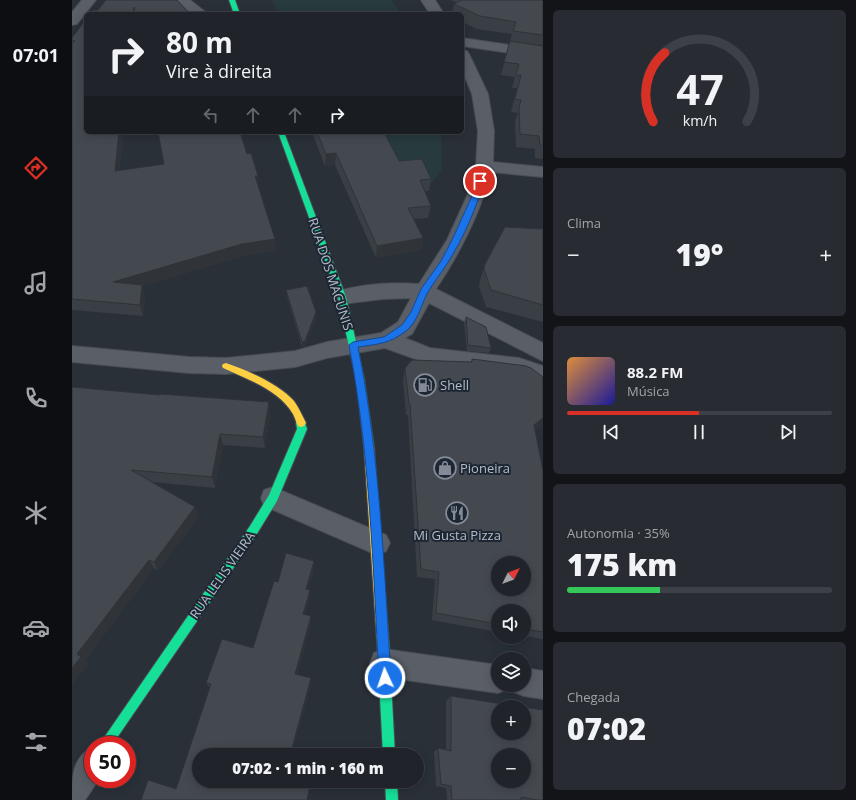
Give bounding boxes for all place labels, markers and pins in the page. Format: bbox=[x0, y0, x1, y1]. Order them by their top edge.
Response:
pin bbox=[463, 164, 497, 198]
fuel station icon: Shell bbox=[412, 372, 438, 398]
place label: Shell bbox=[440, 376, 469, 394]
shop icon: Pioneira bbox=[432, 455, 458, 481]
place label: Pioneira bbox=[460, 459, 510, 477]
restaurant icon: Mi Gusta Pizza bbox=[444, 500, 470, 526]
place label: Mi Gusta Pizza bbox=[413, 526, 501, 544]

